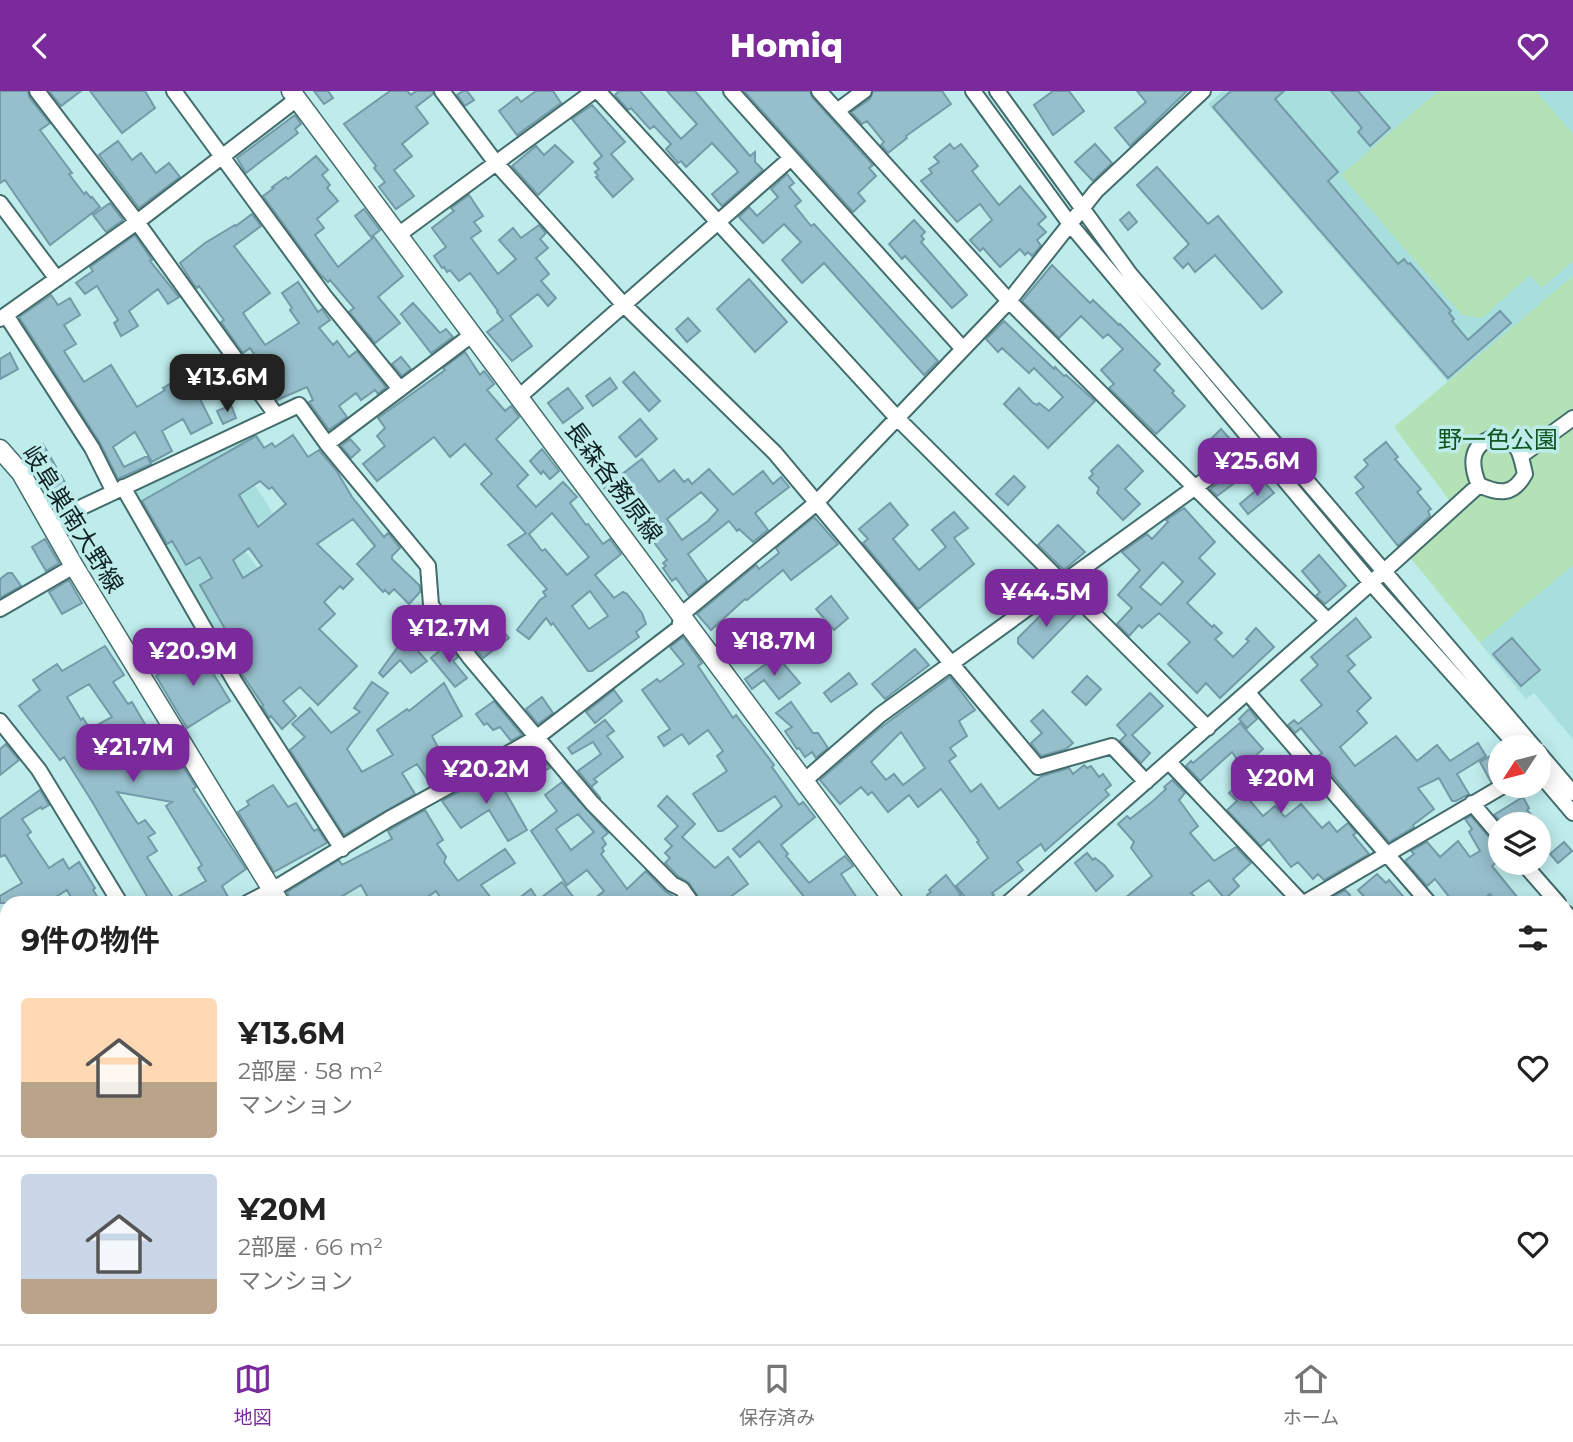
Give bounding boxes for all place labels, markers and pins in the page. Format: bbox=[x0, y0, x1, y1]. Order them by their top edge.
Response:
pin: ¥13.6M bbox=[170, 355, 284, 414]
pin: ¥25.6M bbox=[1200, 439, 1314, 498]
pin: ¥44.5M bbox=[989, 569, 1103, 629]
pin: ¥12.7M bbox=[392, 605, 506, 665]
pin: ¥18.7M bbox=[717, 619, 831, 678]
pin: ¥20.9M bbox=[136, 629, 250, 688]
pin: ¥21.7M bbox=[76, 725, 190, 784]
pin: ¥20.2M bbox=[429, 747, 543, 806]
pin: ¥20M bbox=[1240, 755, 1322, 815]

